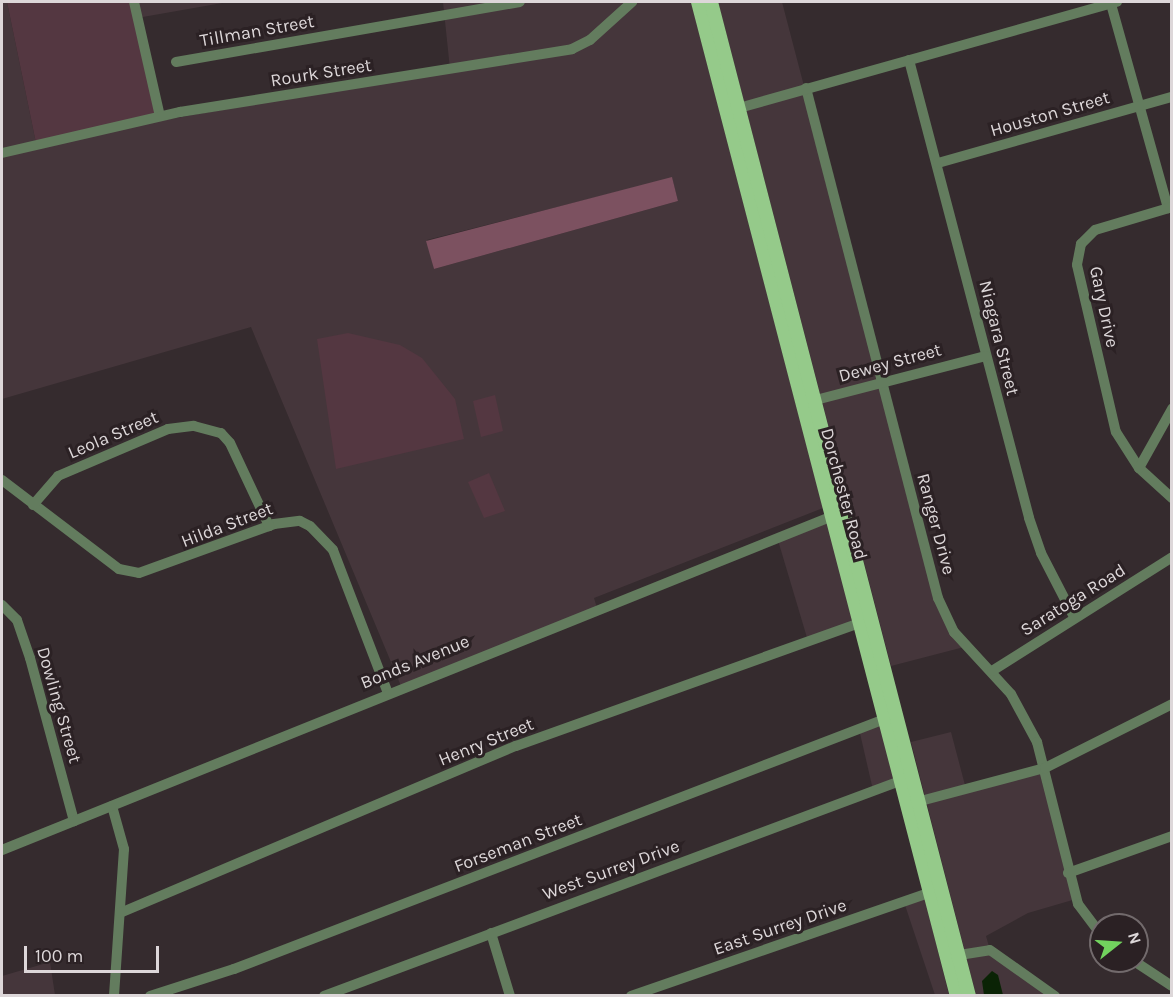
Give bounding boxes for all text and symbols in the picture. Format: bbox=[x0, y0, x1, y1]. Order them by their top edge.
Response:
street label: Tillman Street bbox=[198, 10, 316, 52]
street label: Rourk Street bbox=[269, 54, 373, 92]
street label: Houston Street bbox=[988, 87, 1112, 141]
street label: Gary Drive bbox=[1085, 264, 1123, 350]
street label: Niagara Street bbox=[974, 278, 1024, 398]
street label: Dewey Street bbox=[836, 339, 944, 387]
street label: Leola Street bbox=[65, 406, 161, 464]
street label: Dorchester Road bbox=[816, 426, 872, 562]
street label: Ranger Drive bbox=[912, 471, 960, 577]
street label: Hilda Street bbox=[178, 498, 276, 552]
street label: Saratoga Road bbox=[1017, 559, 1129, 641]
street label: Bonds Avenue bbox=[357, 630, 473, 694]
street label: Dowling Street bbox=[32, 644, 86, 766]
street label: Henry Street bbox=[435, 713, 537, 771]
street label: Forseman Street bbox=[451, 809, 585, 877]
street label: West Surrey Drive bbox=[540, 835, 682, 905]
street label: East Surrey Drive bbox=[711, 894, 849, 960]
north arrow bbox=[1089, 913, 1149, 973]
text: N bbox=[1124, 930, 1146, 946]
scale bar bbox=[27, 934, 162, 972]
text: 100 m bbox=[35, 945, 83, 967]

